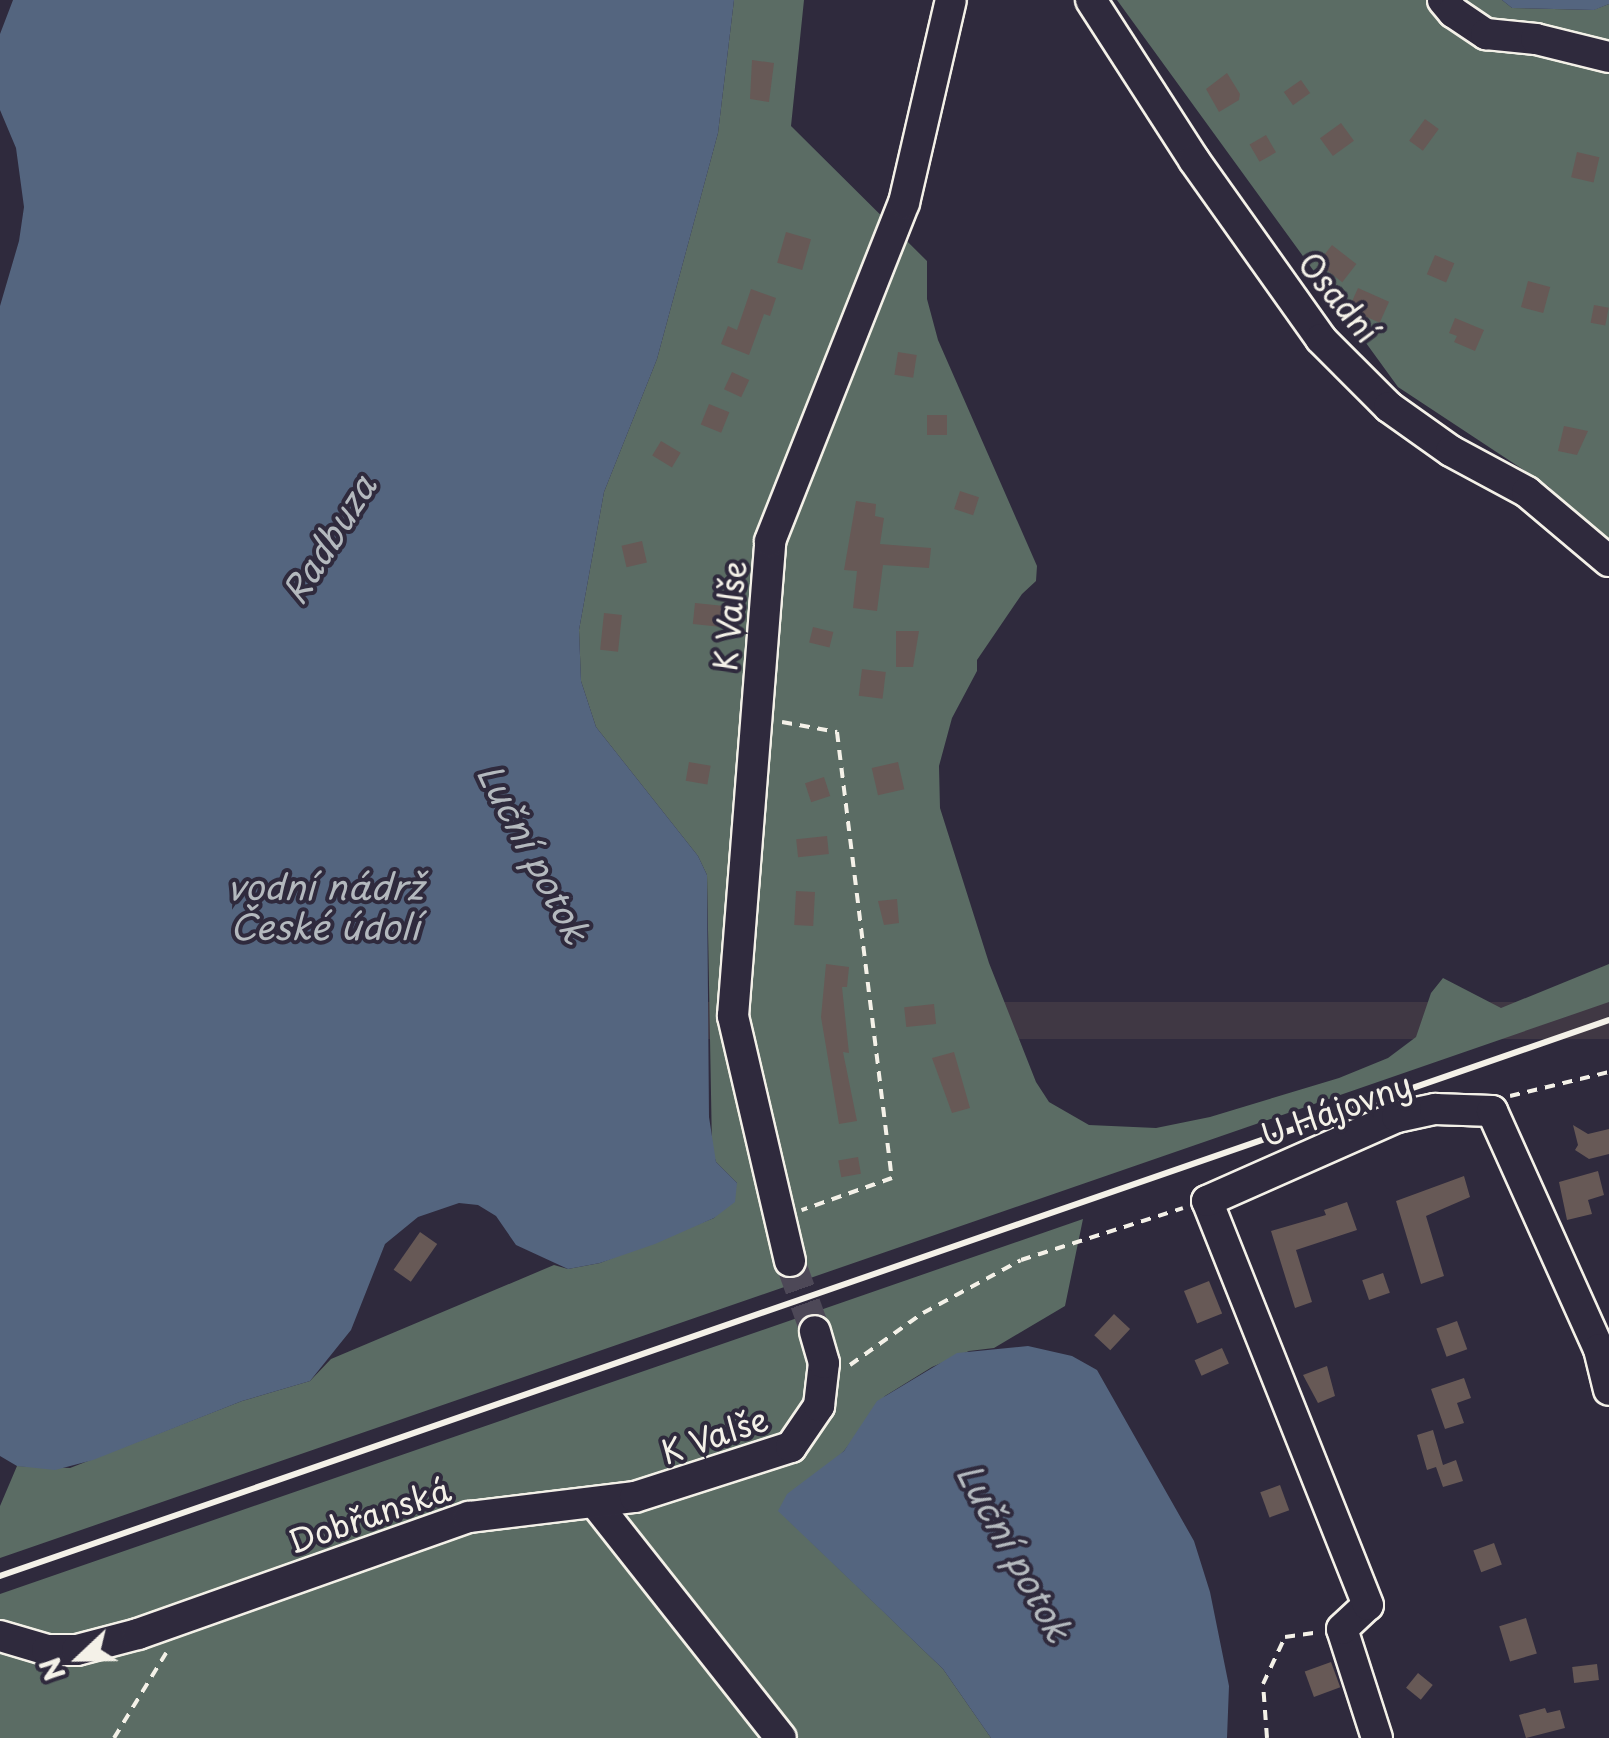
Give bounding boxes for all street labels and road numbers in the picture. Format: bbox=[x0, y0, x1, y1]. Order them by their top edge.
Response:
street label: Osadní bbox=[1291, 244, 1387, 350]
street label: K Valše bbox=[705, 559, 753, 673]
street label: U Hájovny bbox=[1254, 1064, 1418, 1154]
street label: K Valše bbox=[655, 1399, 773, 1471]
street label: Dobřanská bbox=[283, 1469, 455, 1561]

